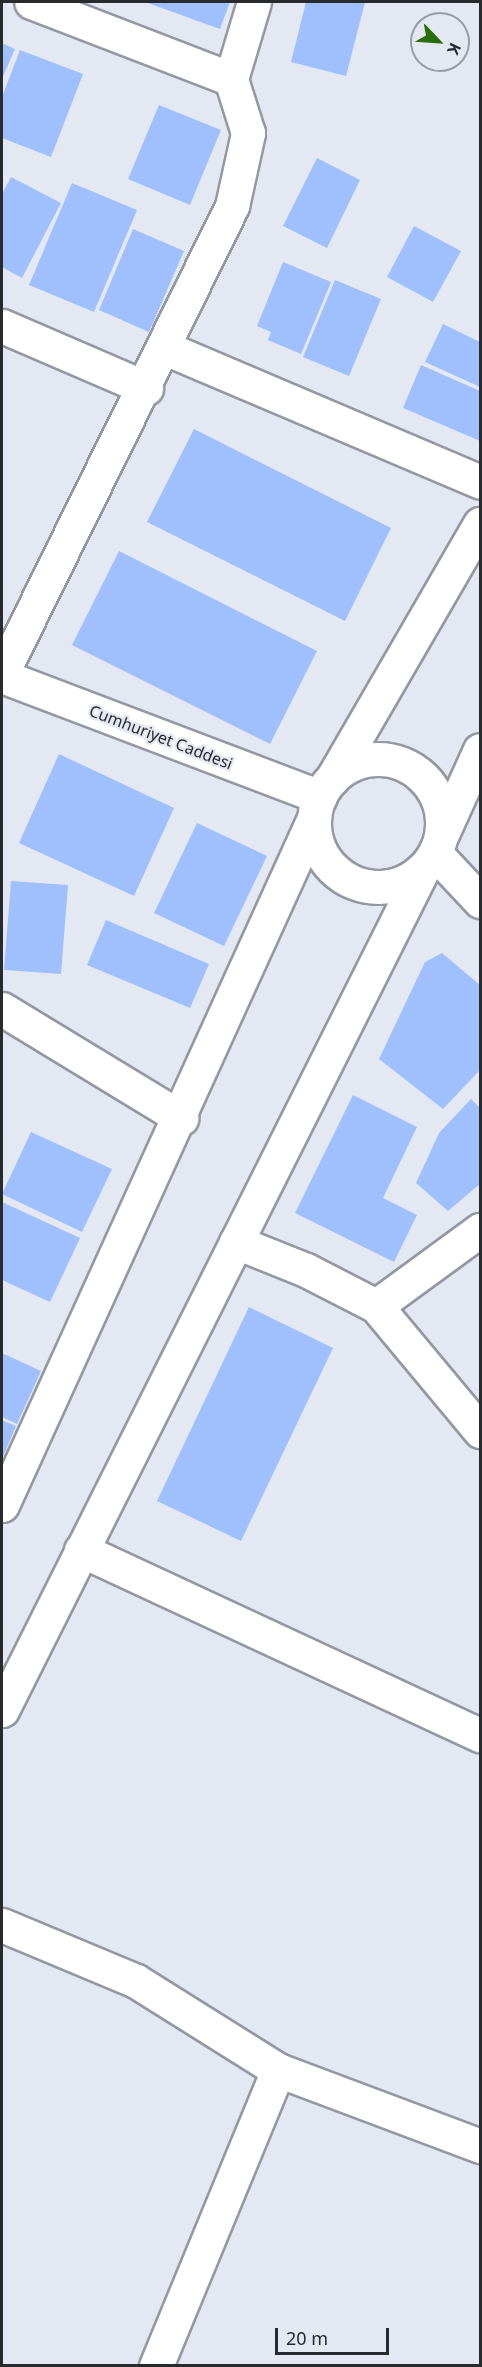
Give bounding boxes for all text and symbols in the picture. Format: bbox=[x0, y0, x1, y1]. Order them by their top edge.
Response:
north arrow bbox=[410, 12, 470, 72]
text: K bbox=[442, 39, 467, 58]
street label: Cumhuriyet Caddesi bbox=[87, 701, 235, 773]
scale bar bbox=[278, 2316, 392, 2354]
text: 20 m bbox=[286, 2326, 328, 2350]

